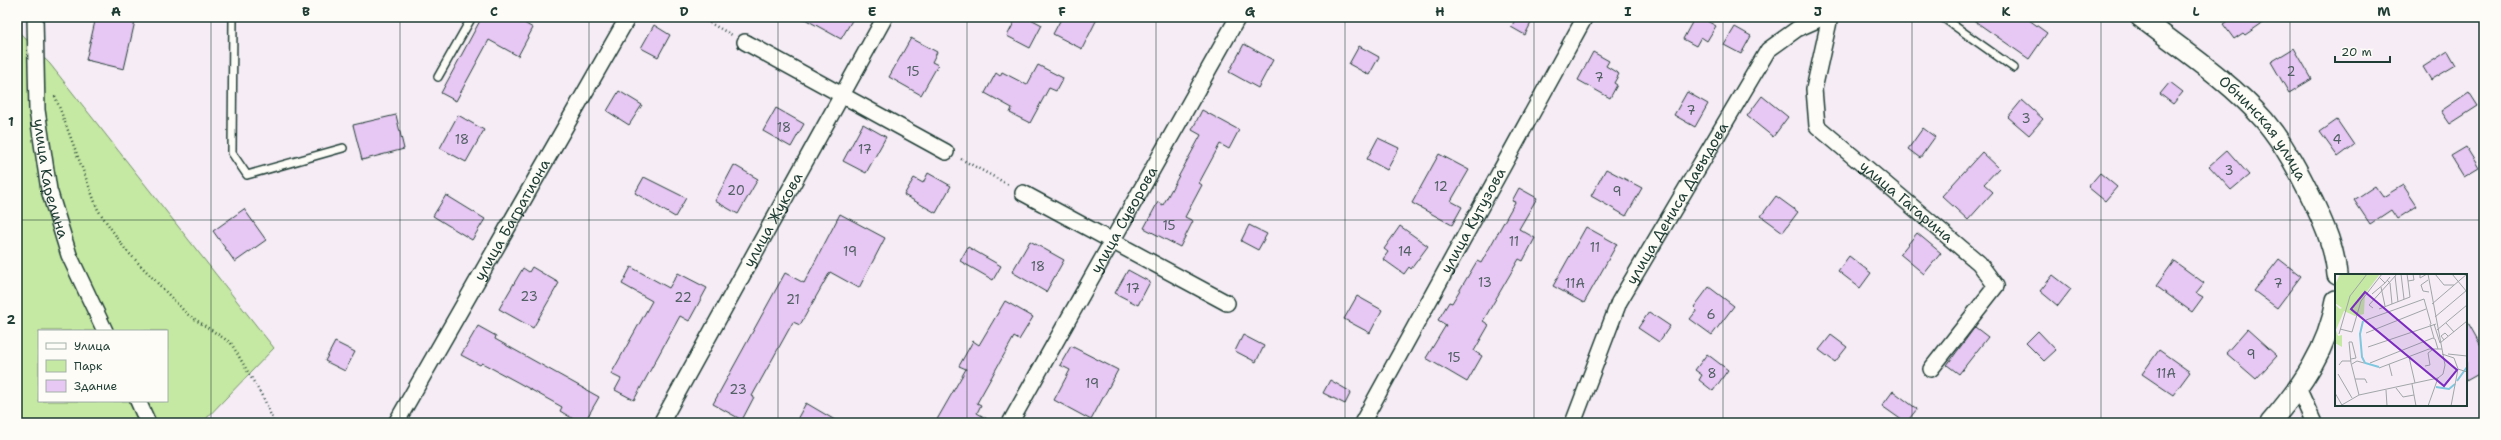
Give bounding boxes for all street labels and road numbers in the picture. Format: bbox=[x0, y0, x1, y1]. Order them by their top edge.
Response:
street label: Обнинская улица bbox=[2214, 71, 2311, 185]
street label: улица Карелина bbox=[28, 117, 73, 241]
street label: улица Дениса Давыдова bbox=[1622, 118, 1733, 288]
street label: улица Багратиона bbox=[469, 155, 555, 284]
street label: улица Гагарина bbox=[1855, 156, 1958, 247]
street label: улица Суворова bbox=[1086, 162, 1162, 277]
street label: улица Кутузова bbox=[1436, 164, 1511, 277]
street label: улица Жукова bbox=[739, 168, 808, 271]

